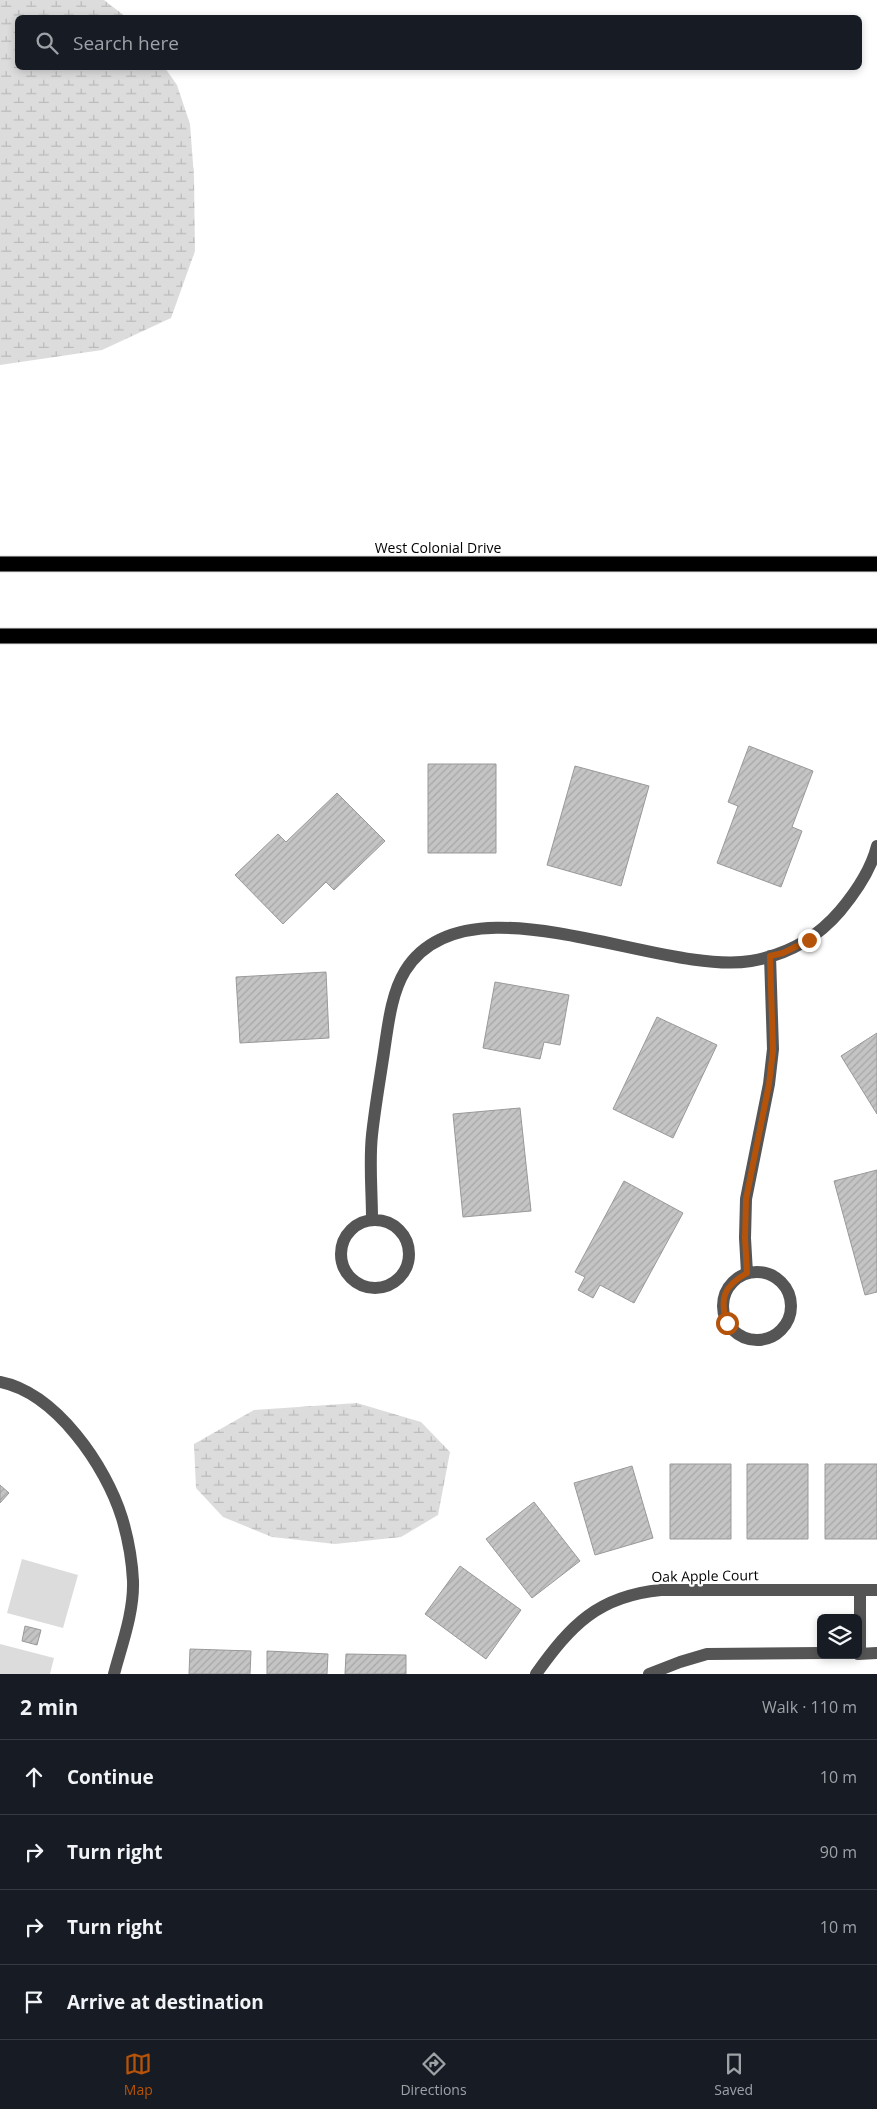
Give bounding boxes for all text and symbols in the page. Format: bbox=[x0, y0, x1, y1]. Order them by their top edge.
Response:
search box bbox=[15, 15, 862, 70]
icon: search bbox=[33, 29, 61, 57]
text: Search here bbox=[73, 30, 179, 56]
street label: West Colonial Drive bbox=[375, 538, 501, 557]
route end bbox=[798, 929, 821, 952]
route start bbox=[716, 1312, 739, 1335]
street label: Oak Apple Court bbox=[651, 1565, 759, 1586]
map controls bbox=[817, 1614, 862, 1659]
button: layers bbox=[817, 1614, 862, 1659]
text: 2 min bbox=[20, 1693, 78, 1721]
text: Walk · 110 m bbox=[762, 1696, 857, 1718]
icon: ahead bbox=[20, 1763, 48, 1791]
text: Continue bbox=[67, 1764, 154, 1790]
text: 10 m bbox=[820, 1766, 857, 1788]
icon: right bbox=[20, 1838, 48, 1866]
text: Turn right bbox=[67, 1839, 162, 1865]
text: 90 m bbox=[820, 1841, 857, 1863]
icon: right bbox=[20, 1913, 48, 1941]
text: Turn right bbox=[67, 1914, 162, 1940]
text: 10 m bbox=[820, 1916, 857, 1938]
icon: arrive bbox=[20, 1988, 48, 2016]
text: Arrive at destination bbox=[67, 1989, 264, 2015]
tab: Map bbox=[124, 2050, 153, 2099]
tab: Directions bbox=[400, 2050, 467, 2099]
tab: Saved bbox=[714, 2050, 753, 2099]

